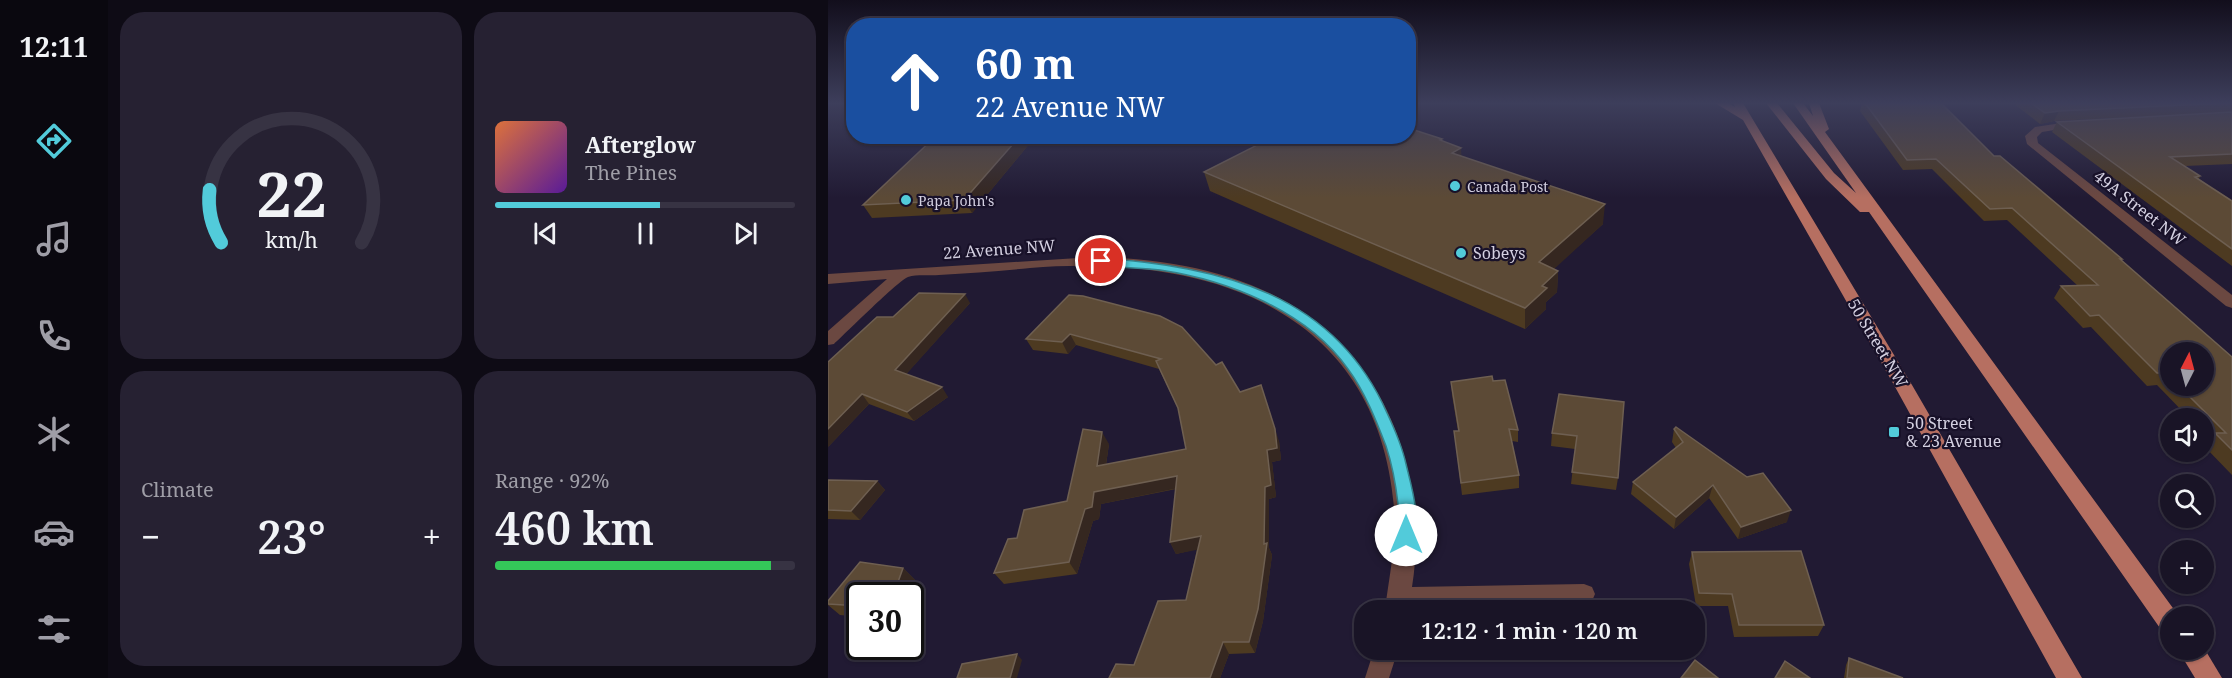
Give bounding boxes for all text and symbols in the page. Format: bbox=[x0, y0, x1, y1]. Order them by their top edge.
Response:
text: 12:11 bbox=[19, 28, 89, 65]
text: 60 m bbox=[975, 34, 1075, 91]
icon: ahead bbox=[876, 42, 954, 120]
text: 22 Avenue NW bbox=[975, 88, 1165, 125]
icon: directions bbox=[33, 120, 75, 162]
text: Afterglow bbox=[585, 129, 696, 159]
text: 22 bbox=[256, 150, 326, 235]
text: The Pines bbox=[585, 159, 677, 186]
street label: 49A Street NW bbox=[2089, 165, 2191, 251]
place label: Canada Post bbox=[1467, 177, 1548, 196]
marker: Canada Post bbox=[1448, 179, 1462, 193]
place label: Papa John's bbox=[918, 191, 994, 210]
marker: Papa John's bbox=[899, 193, 913, 207]
icon: previous bbox=[529, 217, 562, 250]
icon: pause bbox=[629, 217, 662, 250]
icon: next bbox=[729, 217, 762, 250]
icon: music bbox=[33, 218, 75, 260]
text: km/h bbox=[265, 225, 318, 254]
street label: 22 Avenue NW bbox=[942, 234, 1056, 264]
pin bbox=[1075, 235, 1126, 286]
place label: Sobeys bbox=[1473, 242, 1526, 264]
icon: arrive bbox=[1084, 244, 1117, 277]
marker: Sobeys bbox=[1454, 246, 1468, 260]
street label: 50 Street NW bbox=[1843, 295, 1913, 392]
icon: phone bbox=[33, 315, 75, 357]
north arrow bbox=[2160, 342, 2214, 396]
map controls bbox=[2160, 342, 2214, 660]
button: sound bbox=[2160, 408, 2214, 462]
place label: 50 Street & 23 Avenue bbox=[1906, 412, 2001, 452]
icon: climate bbox=[33, 413, 75, 455]
marker: 50 Street & 23 Avenue bbox=[1887, 425, 1901, 439]
text: Range · 92% bbox=[495, 467, 609, 494]
button: search bbox=[2160, 474, 2214, 528]
text: Climate bbox=[141, 476, 214, 503]
text: 460 km bbox=[495, 497, 654, 558]
position arrow bbox=[1374, 503, 1438, 567]
text: 23° bbox=[257, 506, 326, 567]
icon: car bbox=[33, 511, 75, 553]
text: − bbox=[141, 514, 160, 559]
text: + bbox=[423, 514, 441, 559]
button: + bbox=[2160, 540, 2214, 594]
speed limit sign: 30 bbox=[846, 582, 924, 660]
button: − bbox=[2160, 606, 2214, 660]
icon: filters bbox=[33, 608, 75, 650]
text: 12:12 · 1 min · 120 m bbox=[1421, 615, 1638, 645]

